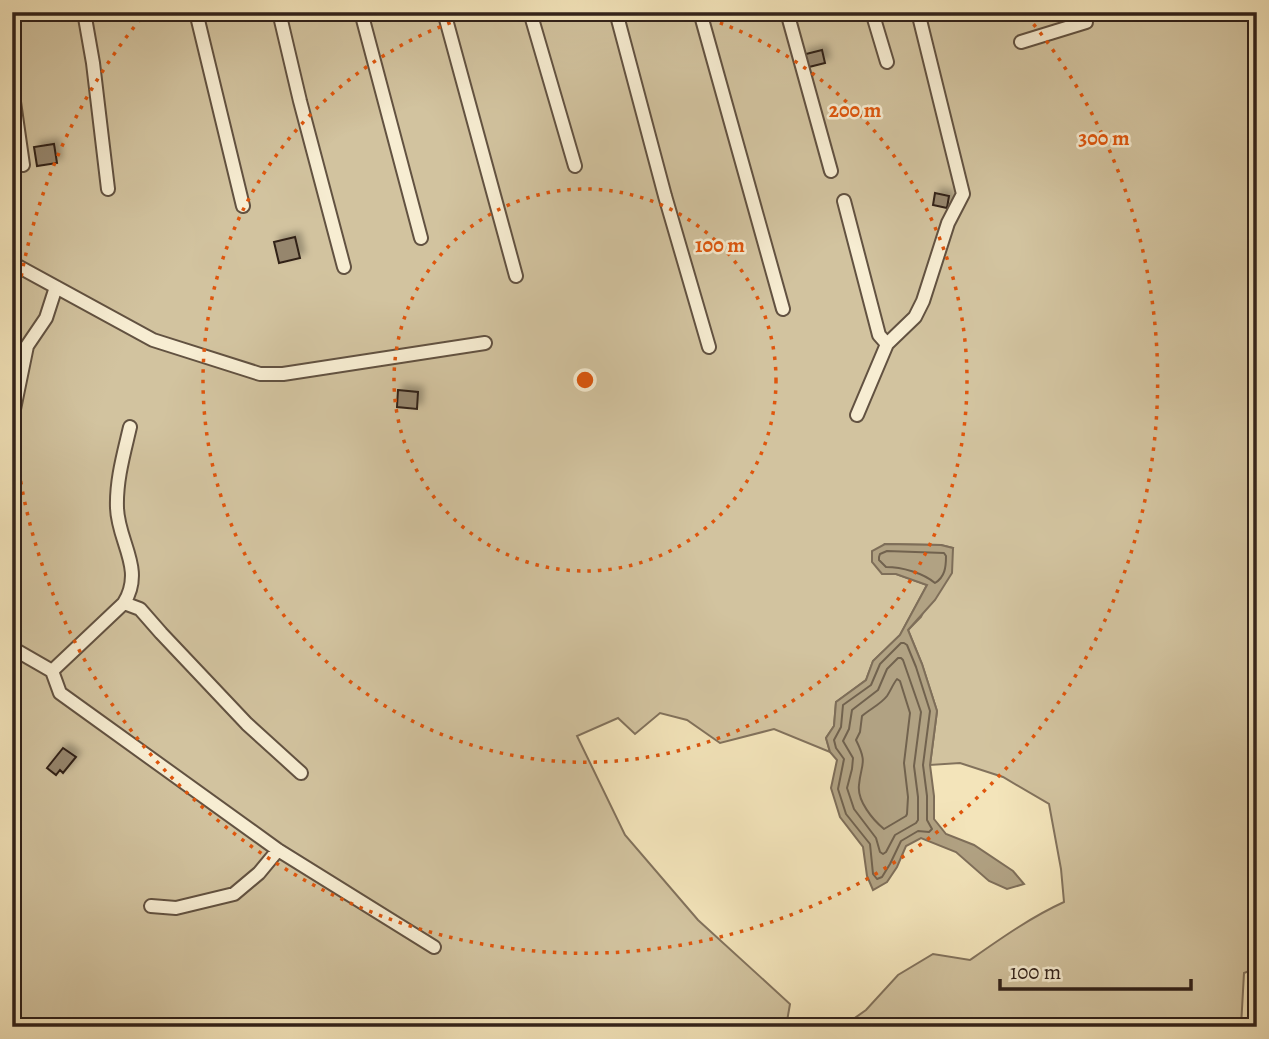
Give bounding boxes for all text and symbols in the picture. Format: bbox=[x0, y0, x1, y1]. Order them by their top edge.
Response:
text: 200 m bbox=[829, 96, 882, 124]
text: 300 m bbox=[1078, 124, 1130, 152]
text: 100 m bbox=[695, 231, 745, 259]
centre of rings bbox=[573, 368, 597, 392]
scale bar bbox=[1000, 948, 1190, 992]
text: 100 m bbox=[1010, 958, 1061, 986]

